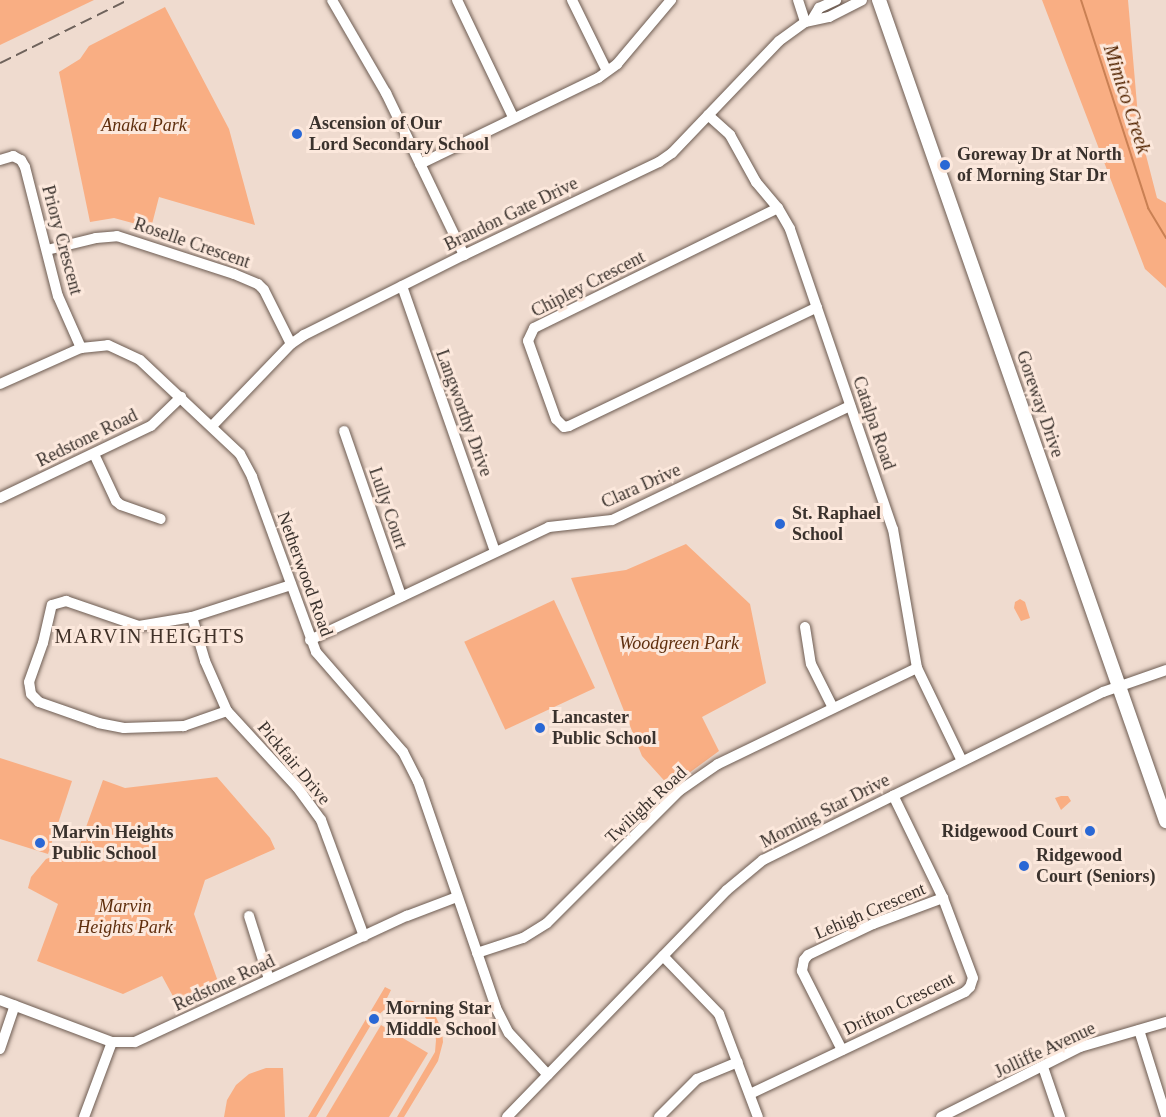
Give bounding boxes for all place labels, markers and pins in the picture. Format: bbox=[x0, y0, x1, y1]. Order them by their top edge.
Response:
place label: Ascension of Our Lord Secondary School bbox=[309, 113, 489, 156]
marker: Ascension of Our Lord Secondary School bbox=[290, 127, 304, 141]
place label: Goreway Dr at North of Morning Star Dr bbox=[957, 144, 1122, 186]
marker: Goreway Dr at North of Morning Star Dr bbox=[938, 158, 952, 172]
place label: St. Raphael School bbox=[792, 503, 881, 546]
marker: St. Raphael School bbox=[773, 517, 787, 531]
place label: Lancaster Public School bbox=[552, 707, 657, 750]
marker: Lancaster Public School bbox=[533, 721, 547, 735]
place label: Ridgewood Court bbox=[941, 820, 1078, 842]
place label: Marvin Heights Public School bbox=[52, 822, 173, 864]
marker: Ridgewood Court bbox=[1083, 824, 1097, 838]
marker: Marvin Heights Public School bbox=[33, 836, 47, 850]
place label: Ridgewood Court (Seniors) bbox=[1036, 845, 1155, 888]
marker: Ridgewood Court (Seniors) bbox=[1017, 859, 1031, 873]
place label: Morning Star Middle School bbox=[386, 998, 497, 1040]
marker: Morning Star Middle School bbox=[367, 1012, 381, 1026]

